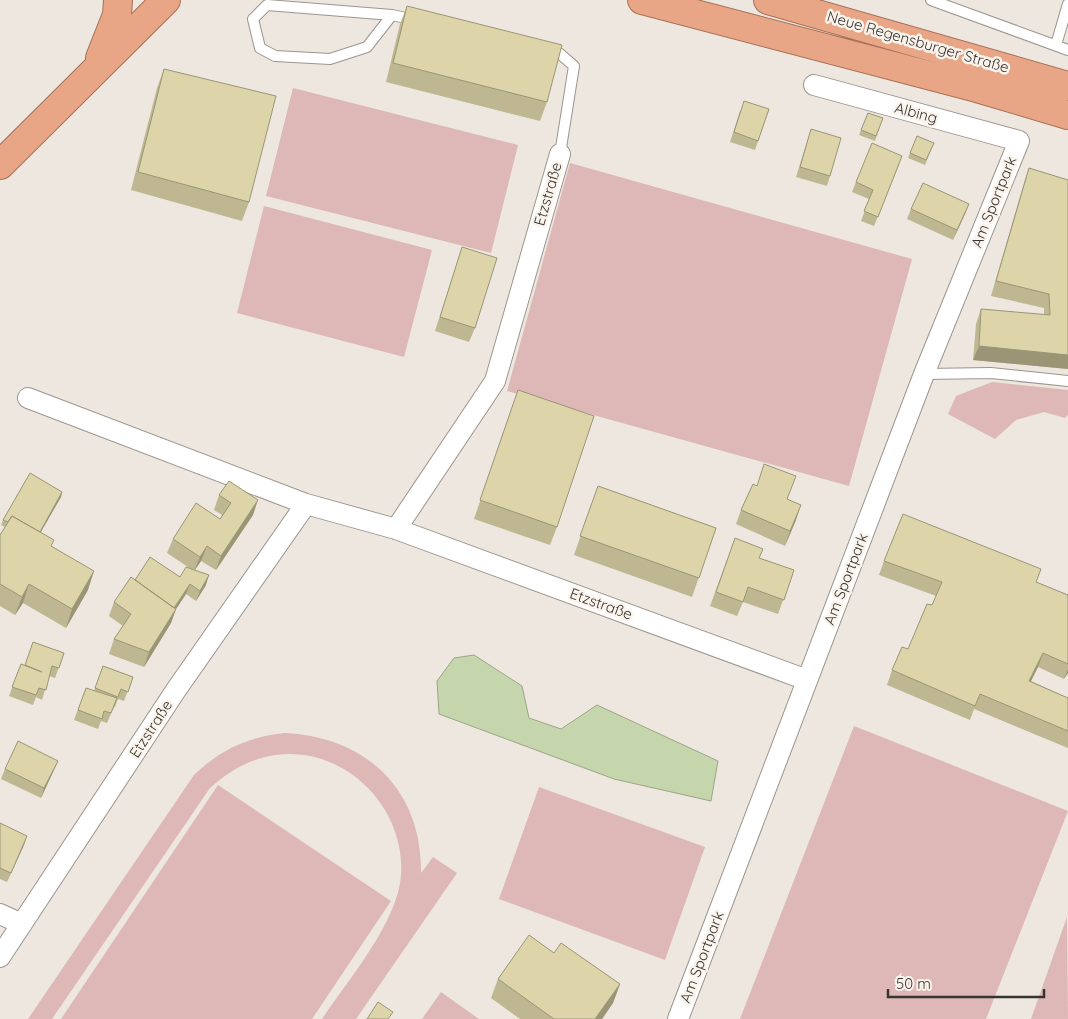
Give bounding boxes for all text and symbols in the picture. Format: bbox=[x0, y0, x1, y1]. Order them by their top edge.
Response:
street label: Neue Regensburger Straße bbox=[825, 6, 1011, 77]
street label: Albing bbox=[893, 98, 940, 127]
street label: Am Sportpark bbox=[967, 153, 1020, 250]
street label: Etzstraße bbox=[529, 160, 566, 228]
street label: Am Sportpark bbox=[819, 530, 872, 627]
street label: Etzstraße bbox=[567, 583, 635, 624]
street label: Etzstraße bbox=[125, 696, 176, 761]
street label: Am Sportpark bbox=[675, 908, 728, 1005]
scale bar bbox=[888, 966, 1044, 998]
text: 50 m bbox=[896, 974, 931, 993]

